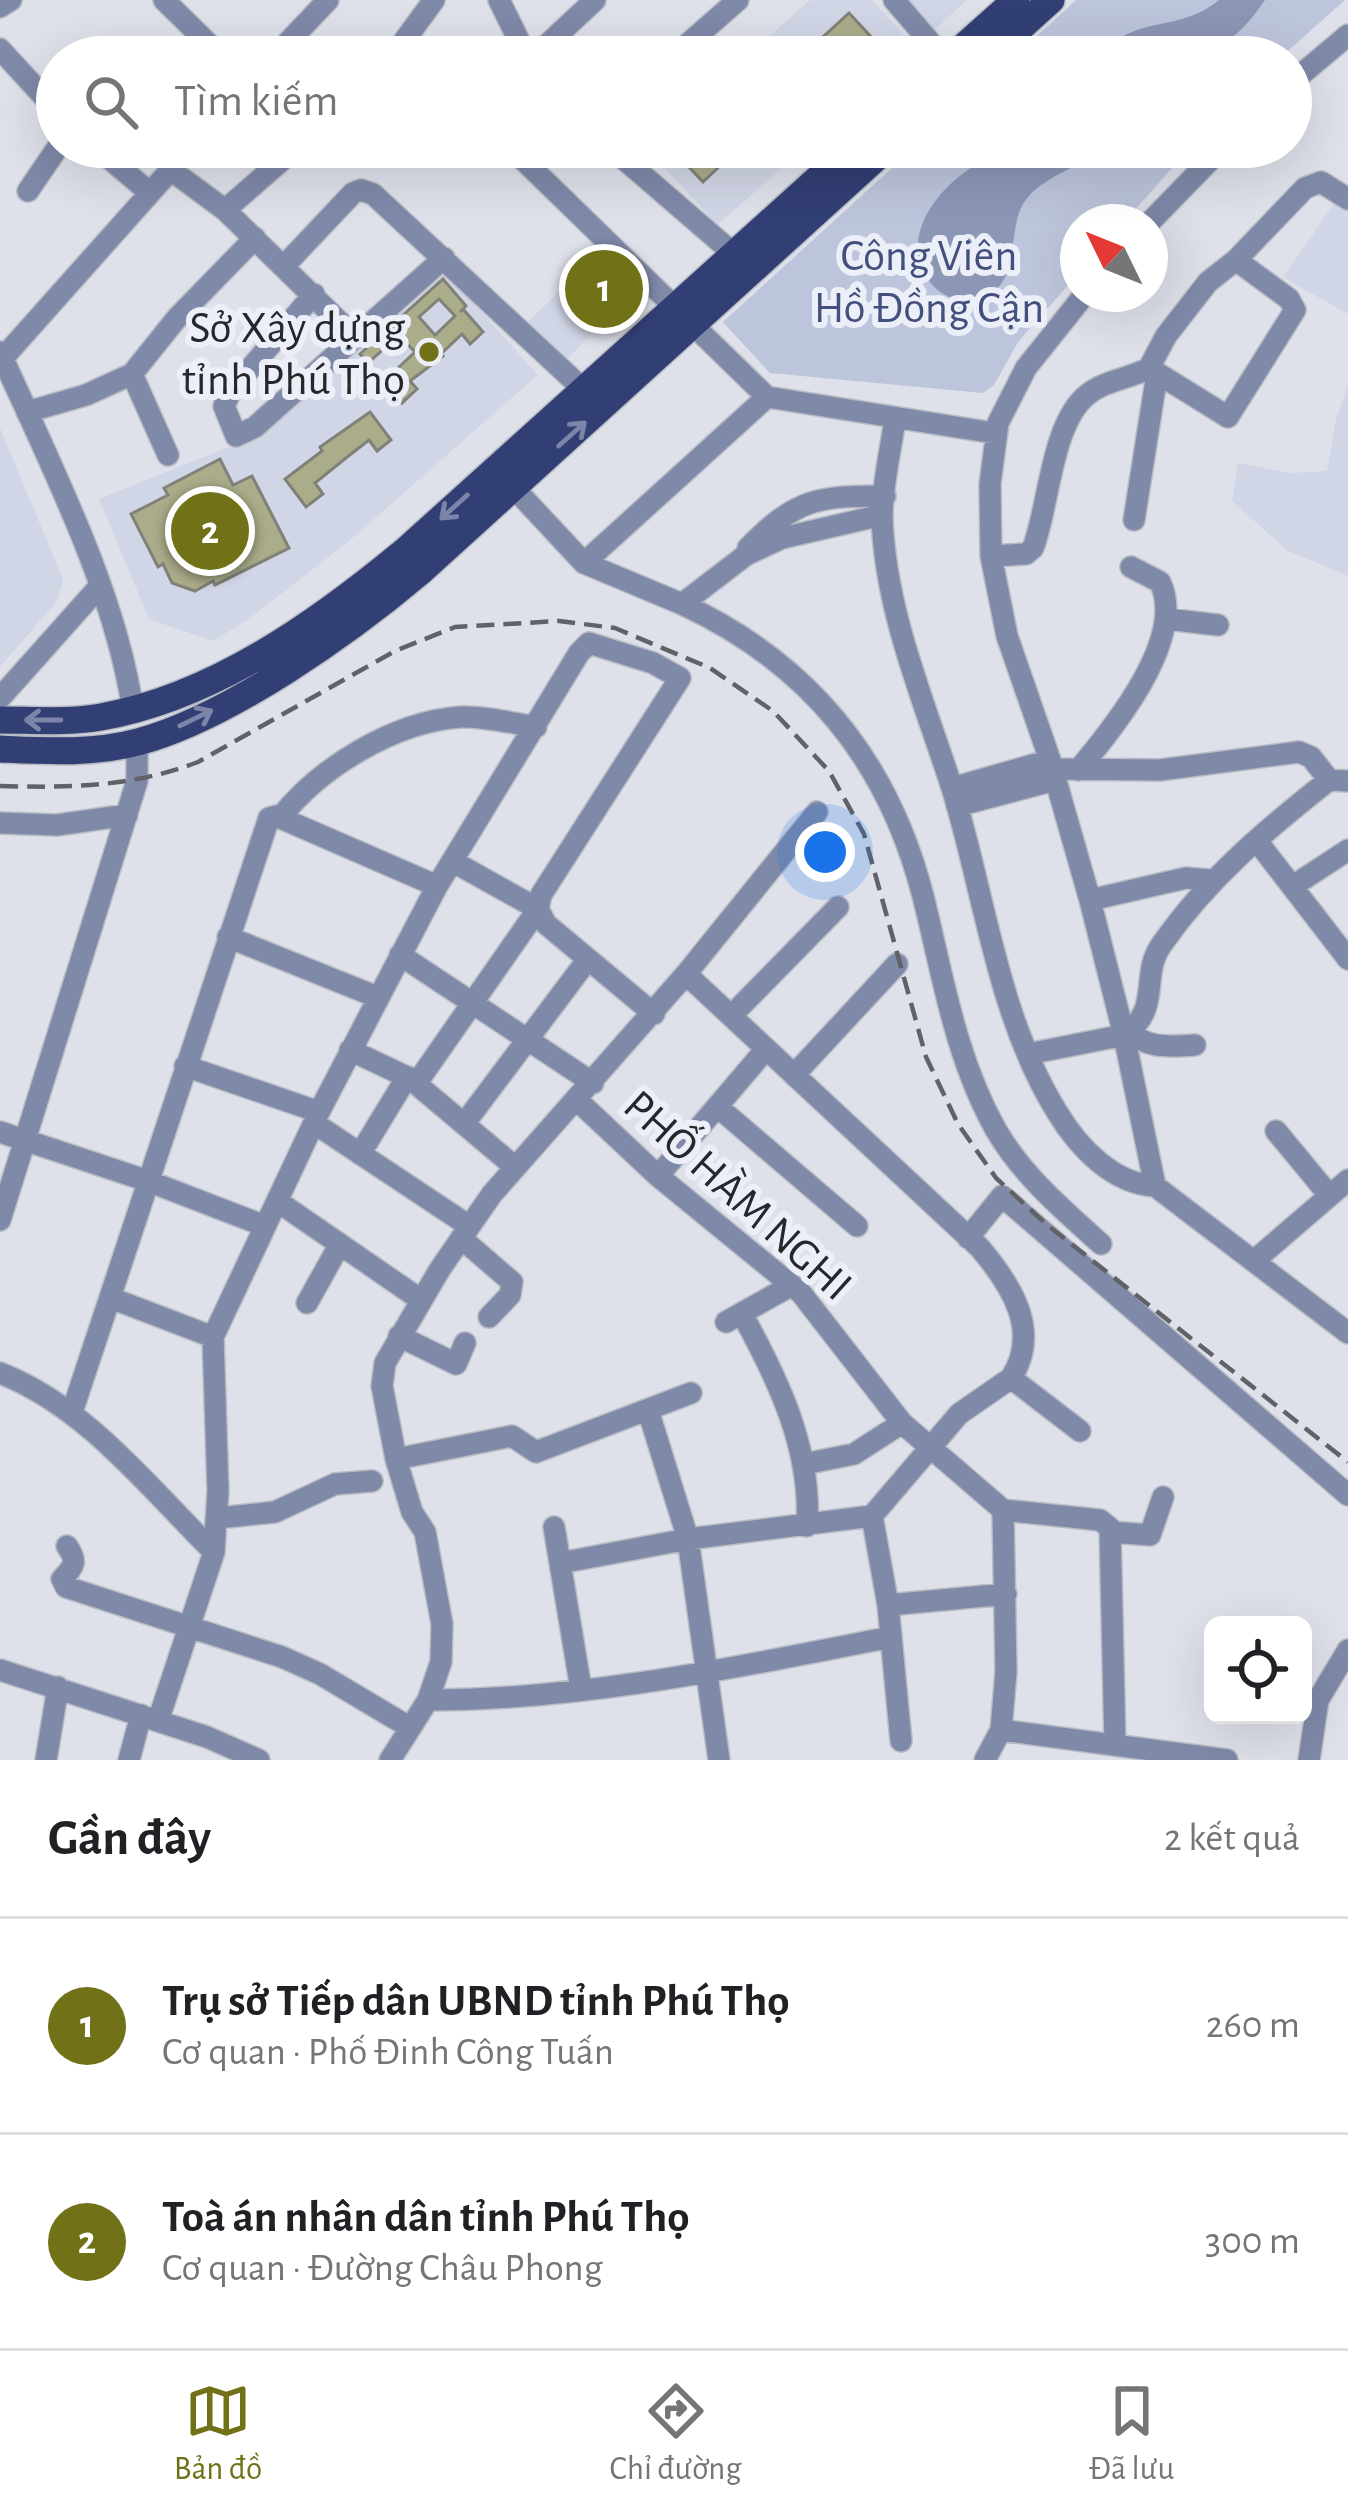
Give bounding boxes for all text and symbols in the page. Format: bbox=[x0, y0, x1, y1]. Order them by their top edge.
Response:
search box bbox=[36, 36, 1312, 168]
icon: search bbox=[78, 69, 144, 135]
text: Tìm kiếm bbox=[174, 79, 339, 124]
north arrow bbox=[1060, 204, 1168, 312]
park label: Công Viên Hồ Đồng Cận bbox=[814, 234, 1044, 331]
pin: 1 bbox=[565, 244, 643, 334]
place label: Sở Xây dựng tỉnh Phú Thọ bbox=[181, 306, 405, 403]
marker: Sở Xây dựng tỉnh Phú Thọ bbox=[416, 339, 442, 365]
one-way arrow bbox=[556, 421, 586, 448]
pin: 2 bbox=[171, 486, 249, 576]
one-way arrow bbox=[440, 493, 470, 520]
one-way arrow bbox=[177, 706, 213, 729]
one-way arrow bbox=[24, 709, 63, 731]
your location bbox=[795, 822, 855, 882]
street label: PHỐ HÀM NGHI bbox=[615, 1077, 864, 1309]
map controls bbox=[1204, 1616, 1312, 1724]
button: locate bbox=[1204, 1616, 1312, 1724]
text: Gần đây bbox=[48, 1813, 211, 1864]
text: 2 kết quả bbox=[1164, 1819, 1300, 1858]
text: Trụ sở Tiếp dân UBND tỉnh Phú Thọ bbox=[162, 1979, 790, 2024]
text: 1 bbox=[80, 2006, 94, 2045]
text: 260 m bbox=[1206, 2006, 1300, 2045]
text: Cơ quan · Phố Đinh Công Tuấn bbox=[162, 2033, 614, 2072]
text: Toà án nhân dân tỉnh Phú Thọ bbox=[162, 2195, 690, 2240]
text: 2 bbox=[78, 2222, 96, 2261]
text: 300 m bbox=[1205, 2222, 1300, 2261]
text: Cơ quan · Đường Châu Phong bbox=[162, 2249, 603, 2288]
tab: Bản đồ bbox=[174, 2378, 262, 2490]
tab: Chỉ đường bbox=[610, 2378, 741, 2490]
tab: Đã lưu bbox=[1089, 2378, 1174, 2490]

